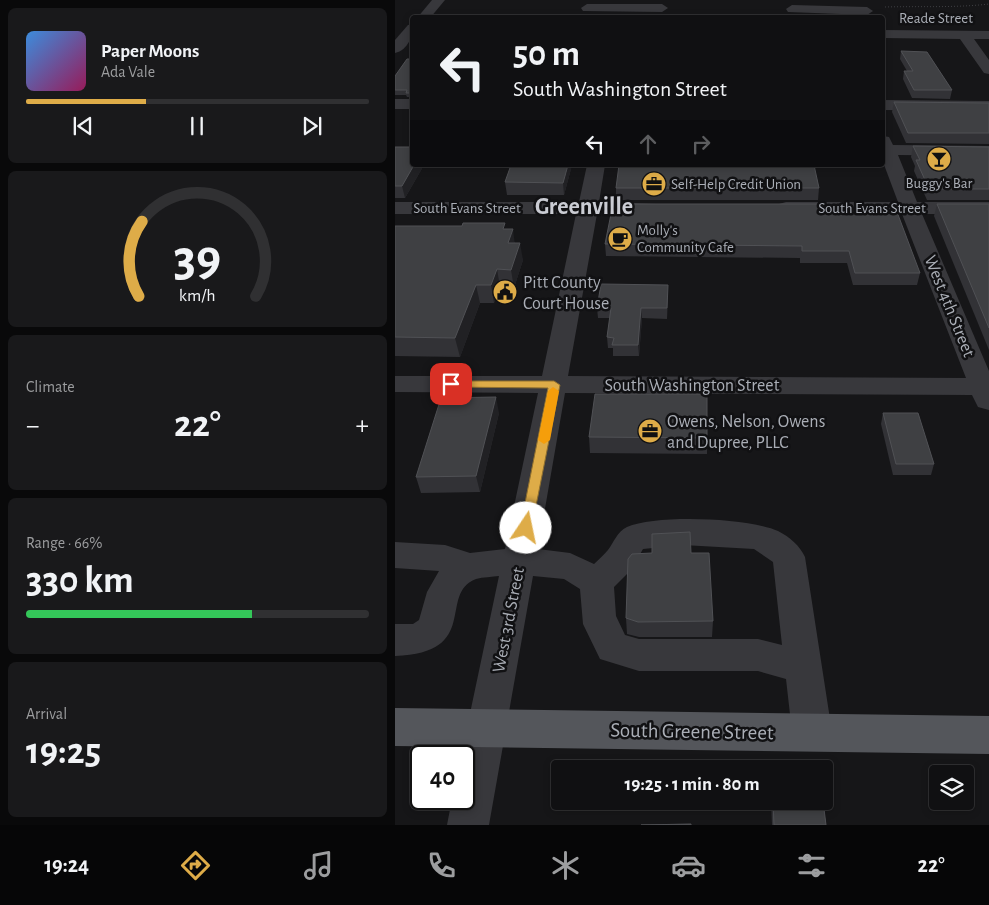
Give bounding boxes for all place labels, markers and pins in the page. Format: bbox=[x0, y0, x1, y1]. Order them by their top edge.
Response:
bar icon: Buggy's Bar bbox=[926, 146, 952, 172]
office icon: Self-Help Credit Union bbox=[641, 171, 667, 197]
place label: Buggy's Bar bbox=[906, 176, 973, 191]
place label: Self-Help Credit Union bbox=[671, 177, 801, 192]
place label: Molly's Community Cafe bbox=[637, 223, 734, 255]
cafe icon: Molly's Community Cafe bbox=[607, 226, 633, 252]
place label: Pitt County Court House bbox=[523, 274, 609, 313]
public building icon: Pitt County Court House bbox=[492, 279, 518, 305]
pin bbox=[430, 363, 472, 405]
place label: Owens, Nelson, Owens and Dupree, PLLC bbox=[667, 413, 825, 452]
office icon: Owens, Nelson, Owens and Dupree, PLLC bbox=[637, 418, 663, 444]

